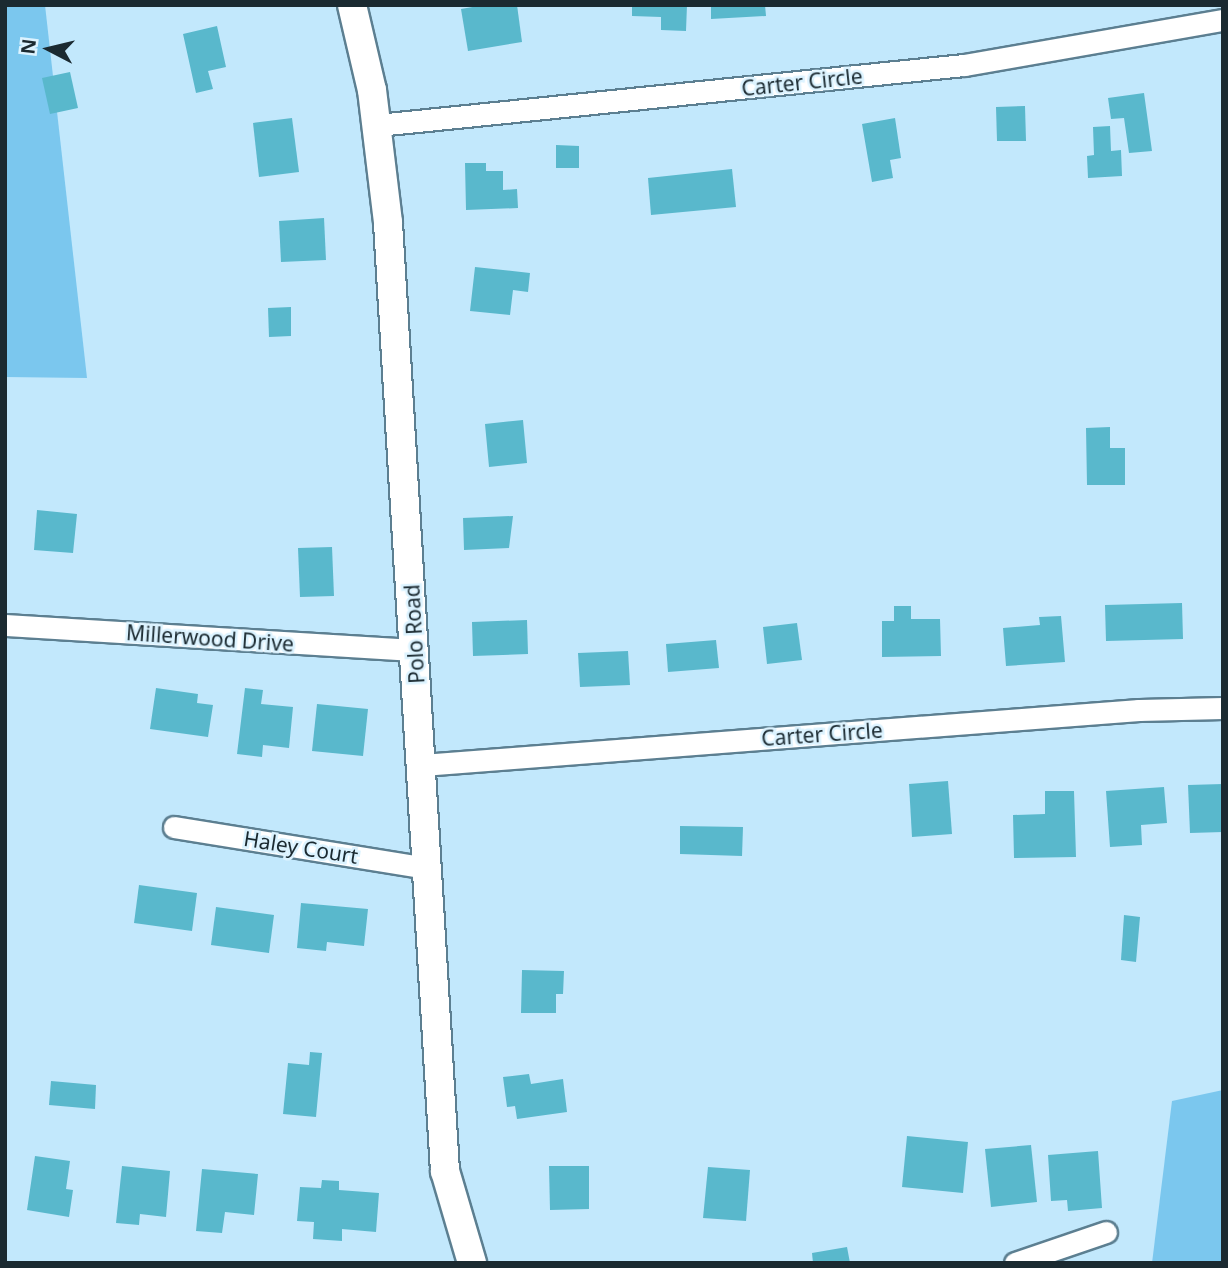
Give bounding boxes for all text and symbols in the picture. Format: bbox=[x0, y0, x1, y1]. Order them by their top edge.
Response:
north arrow bbox=[14, 14, 84, 84]
text: N bbox=[14, 37, 42, 56]
street label: Carter Circle bbox=[740, 63, 864, 101]
street label: Polo Road bbox=[399, 584, 429, 684]
street label: Millerwood Drive bbox=[125, 620, 295, 656]
street label: Carter Circle bbox=[760, 717, 884, 751]
street label: Haley Court bbox=[242, 826, 360, 868]

